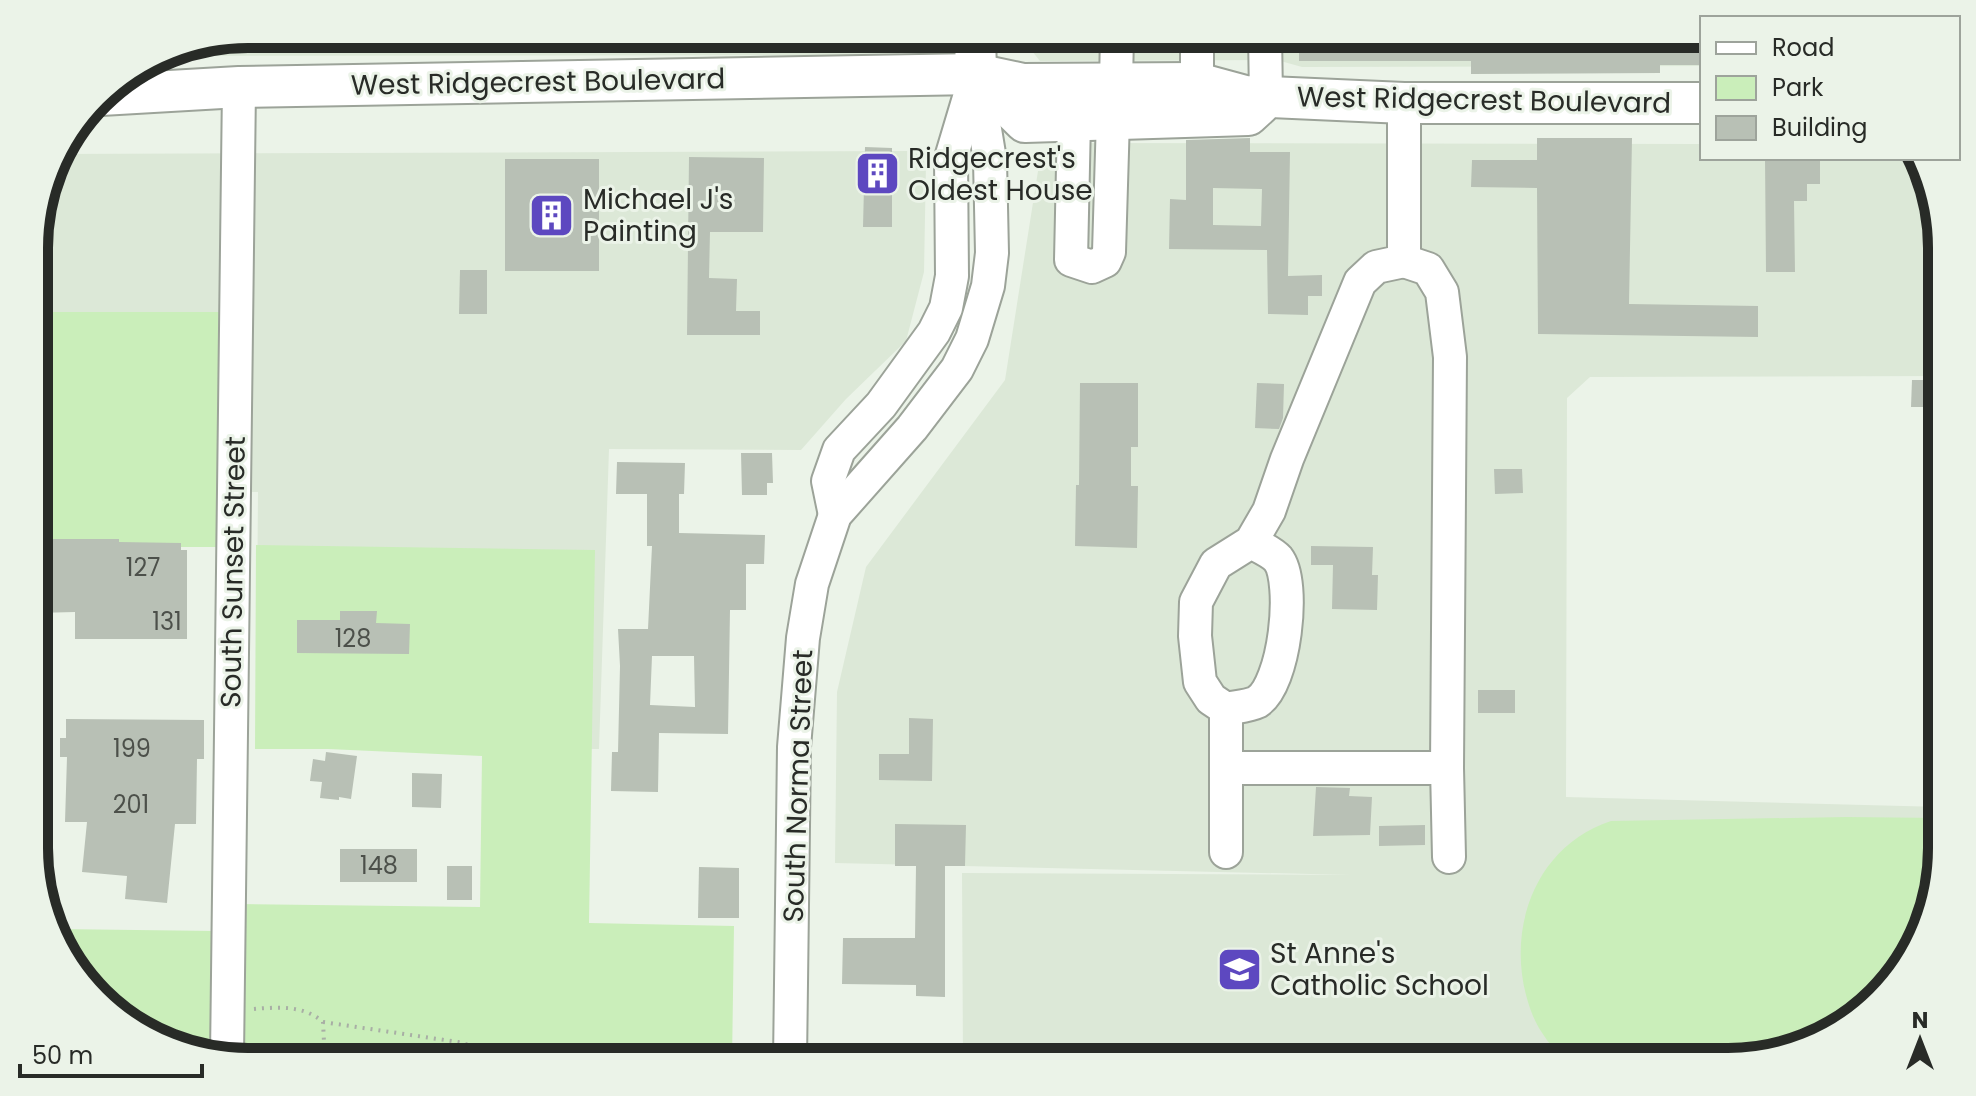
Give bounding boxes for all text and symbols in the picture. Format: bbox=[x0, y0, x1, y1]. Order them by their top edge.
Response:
legend bbox=[1700, 16, 1960, 160]
text: Road bbox=[1772, 31, 1834, 64]
street label: West Ridgecrest Boulevard bbox=[350, 59, 726, 105]
text: Park bbox=[1772, 71, 1824, 104]
street label: West Ridgecrest Boulevard bbox=[1296, 77, 1672, 123]
text: Building bbox=[1772, 111, 1868, 144]
place label: Ridgecrest's Oldest House bbox=[908, 139, 1093, 210]
building icon: Ridgecrest's Oldest House bbox=[853, 150, 901, 198]
place label: Michael J's Painting bbox=[583, 180, 733, 251]
building icon: Michael J's Painting bbox=[528, 191, 576, 239]
street label: South Sunset Street bbox=[211, 436, 255, 708]
house number: 127 bbox=[126, 551, 160, 584]
house number: 131 bbox=[152, 605, 182, 638]
house number: 128 bbox=[335, 622, 371, 655]
street label: South Norma Street bbox=[774, 649, 822, 923]
house number: 199 bbox=[113, 732, 151, 765]
house number: 201 bbox=[113, 788, 149, 821]
house number: 148 bbox=[360, 849, 398, 882]
place label: St Anne's Catholic School bbox=[1270, 934, 1489, 1005]
school or university icon: St Anne's Catholic School bbox=[1215, 945, 1263, 993]
north arrow bbox=[1880, 1000, 1960, 1080]
text: N bbox=[1912, 1005, 1928, 1036]
scale bar bbox=[20, 1028, 202, 1078]
text: 50 m bbox=[32, 1039, 93, 1072]

